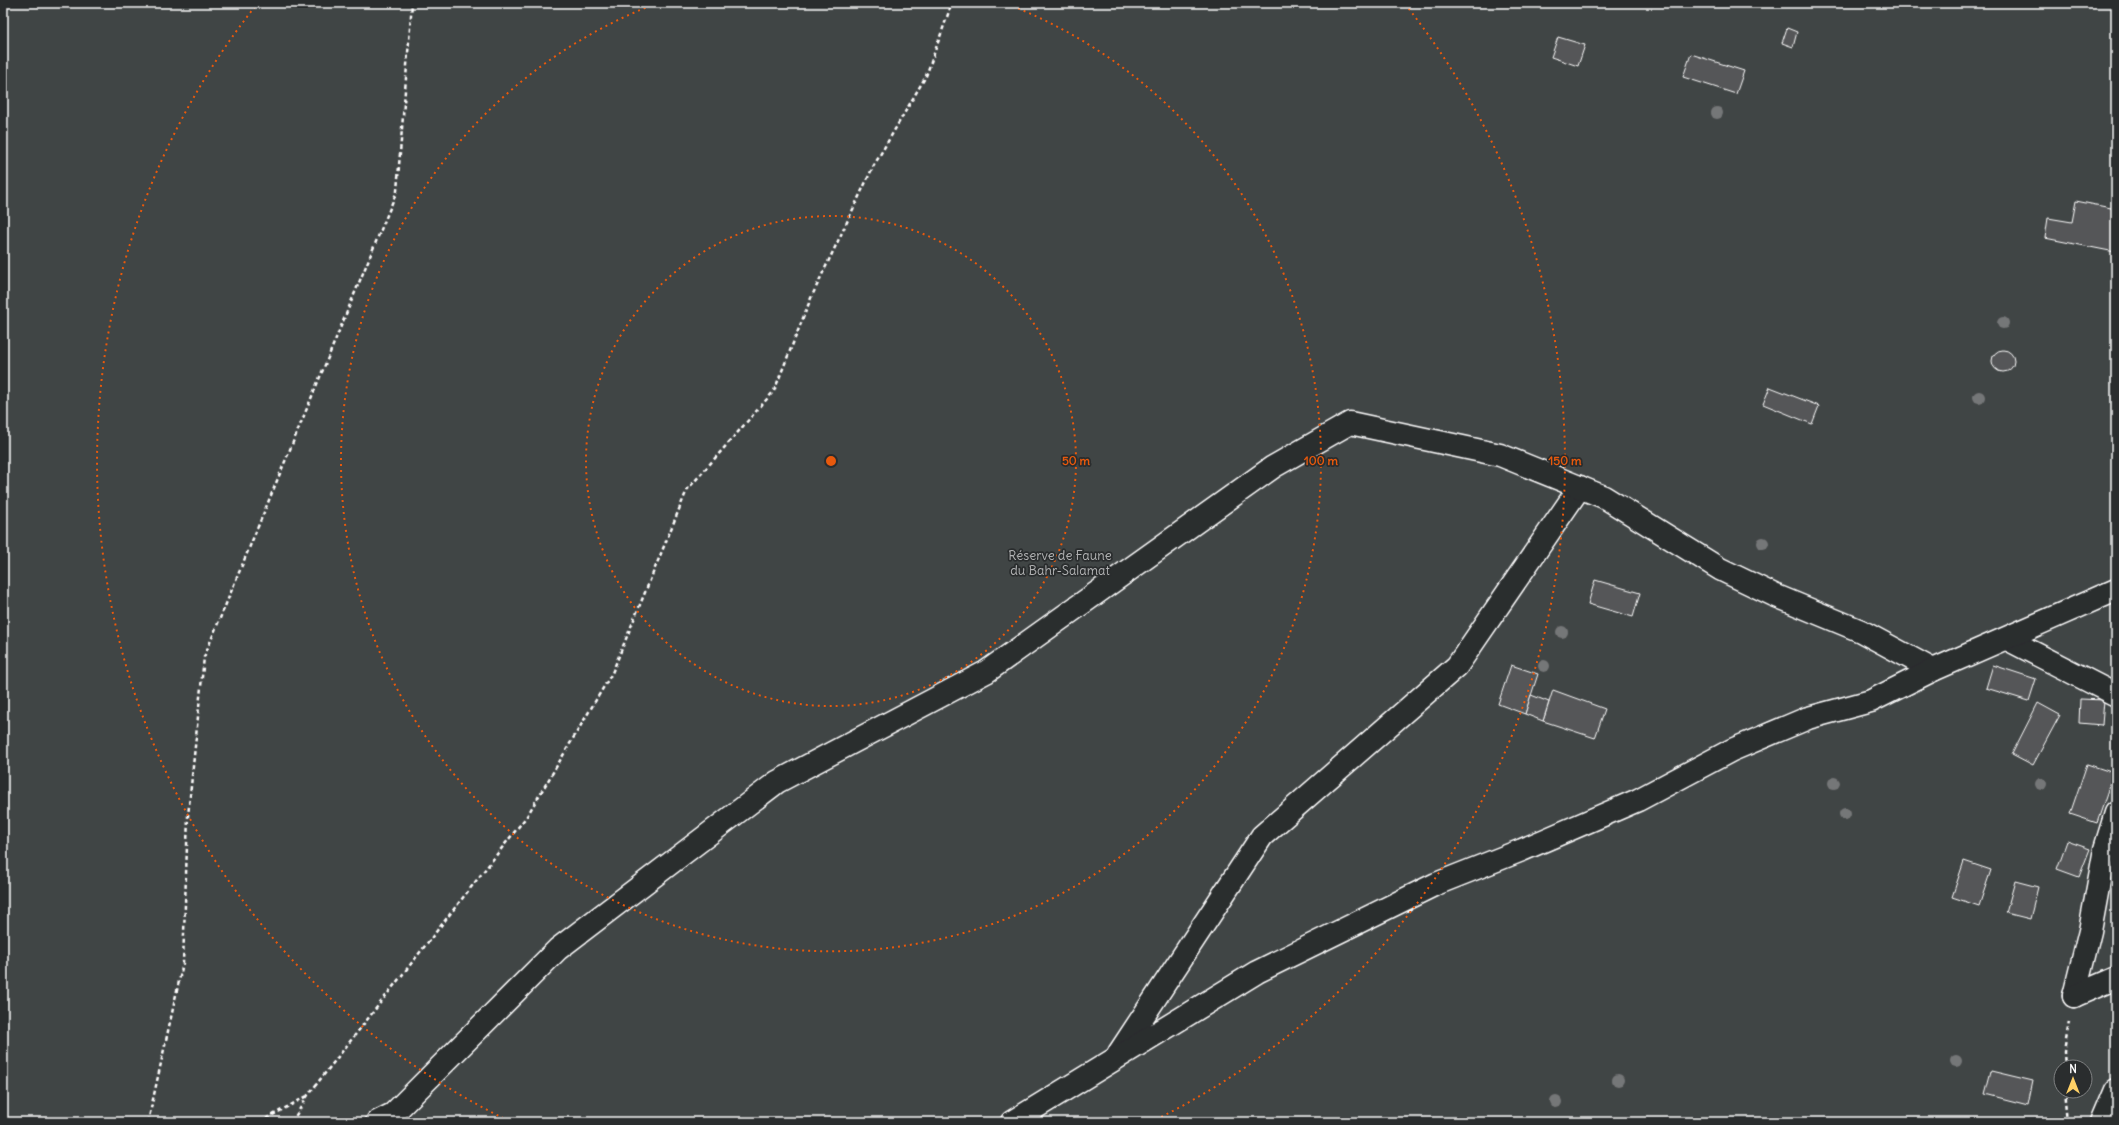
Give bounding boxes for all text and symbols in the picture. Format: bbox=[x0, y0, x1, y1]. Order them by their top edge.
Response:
text: 50 m bbox=[1062, 453, 1091, 468]
text: 100 m bbox=[1304, 453, 1338, 468]
text: 150 m bbox=[1549, 453, 1582, 468]
centre of rings bbox=[824, 454, 838, 468]
park label: Réserve de Faune du Bahr-Salamat bbox=[1008, 547, 1112, 579]
north arrow bbox=[2053, 1059, 2093, 1099]
text: N bbox=[2069, 1062, 2077, 1076]

